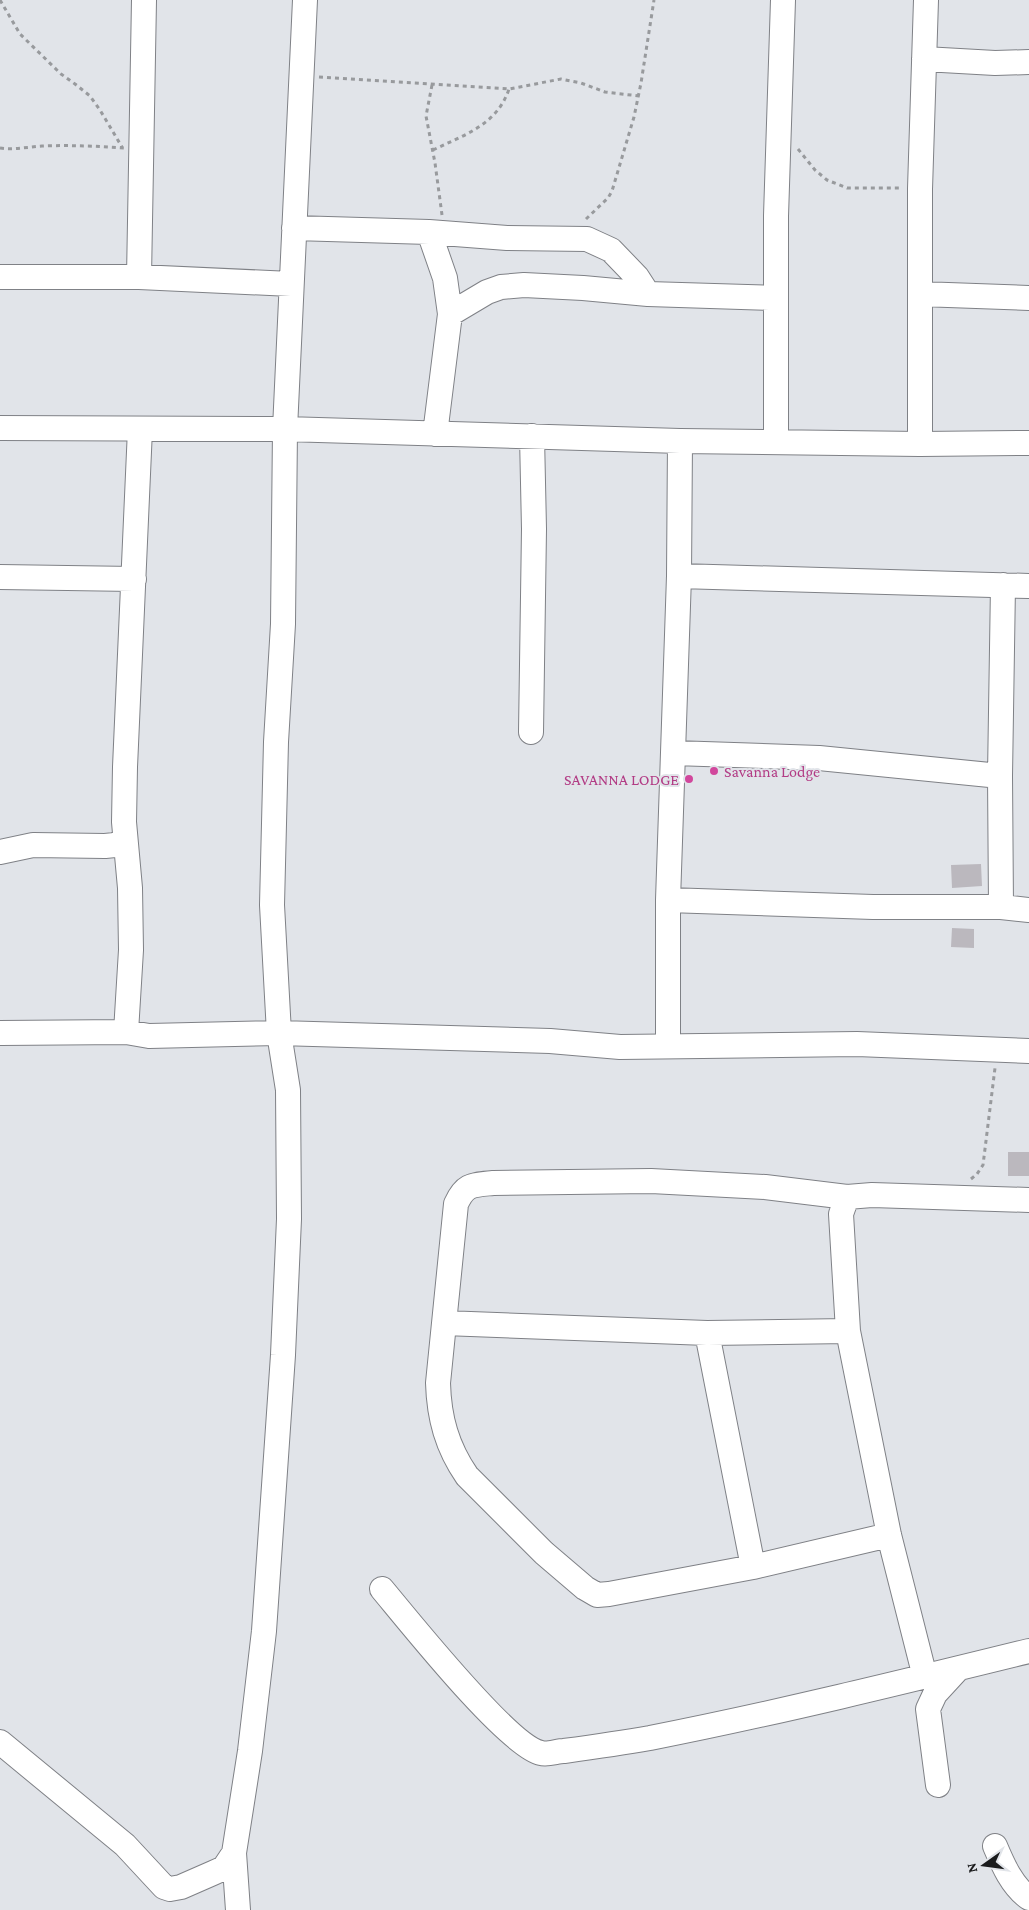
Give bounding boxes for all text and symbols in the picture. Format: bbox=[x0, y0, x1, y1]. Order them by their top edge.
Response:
place label: Savanna Lodge bbox=[724, 763, 820, 781]
marker: Savanna Lodge bbox=[708, 765, 720, 777]
place label: SAVANNA LODGE bbox=[564, 771, 679, 788]
marker: SAVANNA LODGE bbox=[683, 773, 695, 785]
north arrow bbox=[959, 1840, 1009, 1890]
text: N bbox=[962, 1861, 980, 1875]

